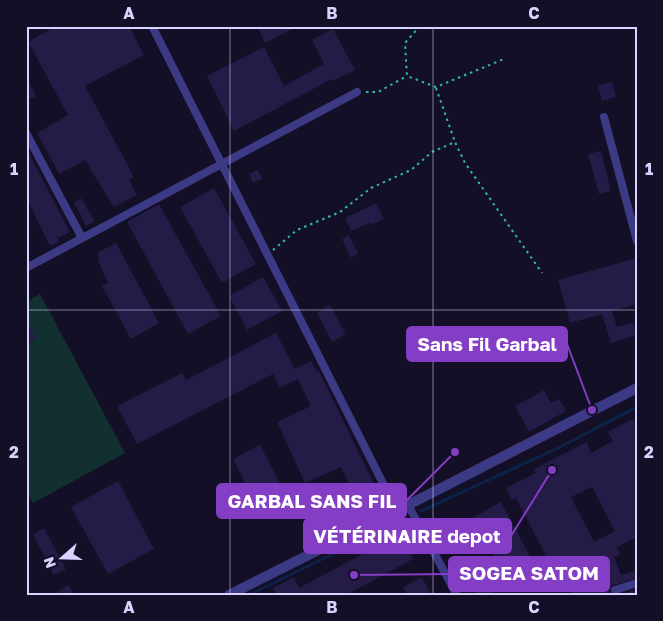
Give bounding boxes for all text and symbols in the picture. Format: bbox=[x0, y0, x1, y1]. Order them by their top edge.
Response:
text: A bbox=[123, 3, 135, 23]
text: B bbox=[326, 3, 338, 23]
text: C bbox=[528, 3, 540, 23]
text: 1 bbox=[10, 159, 18, 179]
text: 1 bbox=[645, 159, 653, 179]
callout: Sans Fil Garbal bbox=[407, 327, 567, 361]
text: Sans Fil Garbal bbox=[417, 332, 557, 355]
text: 2 bbox=[9, 442, 19, 462]
text: 2 bbox=[644, 442, 654, 462]
callout: GARBAL SANS FIL bbox=[217, 484, 406, 518]
text: GARBAL SANS FIL bbox=[228, 489, 397, 512]
callout: VÉTÉRINAIRE depot bbox=[304, 519, 511, 553]
text: VÉTÉRINAIRE depot bbox=[313, 524, 501, 547]
north arrow bbox=[38, 534, 88, 584]
text: N bbox=[40, 555, 59, 571]
callout: SOGEA SATOM bbox=[449, 557, 609, 591]
text: SOGEA SATOM bbox=[459, 561, 599, 584]
text: A bbox=[123, 597, 135, 617]
text: B bbox=[326, 597, 338, 617]
text: C bbox=[528, 597, 540, 617]

